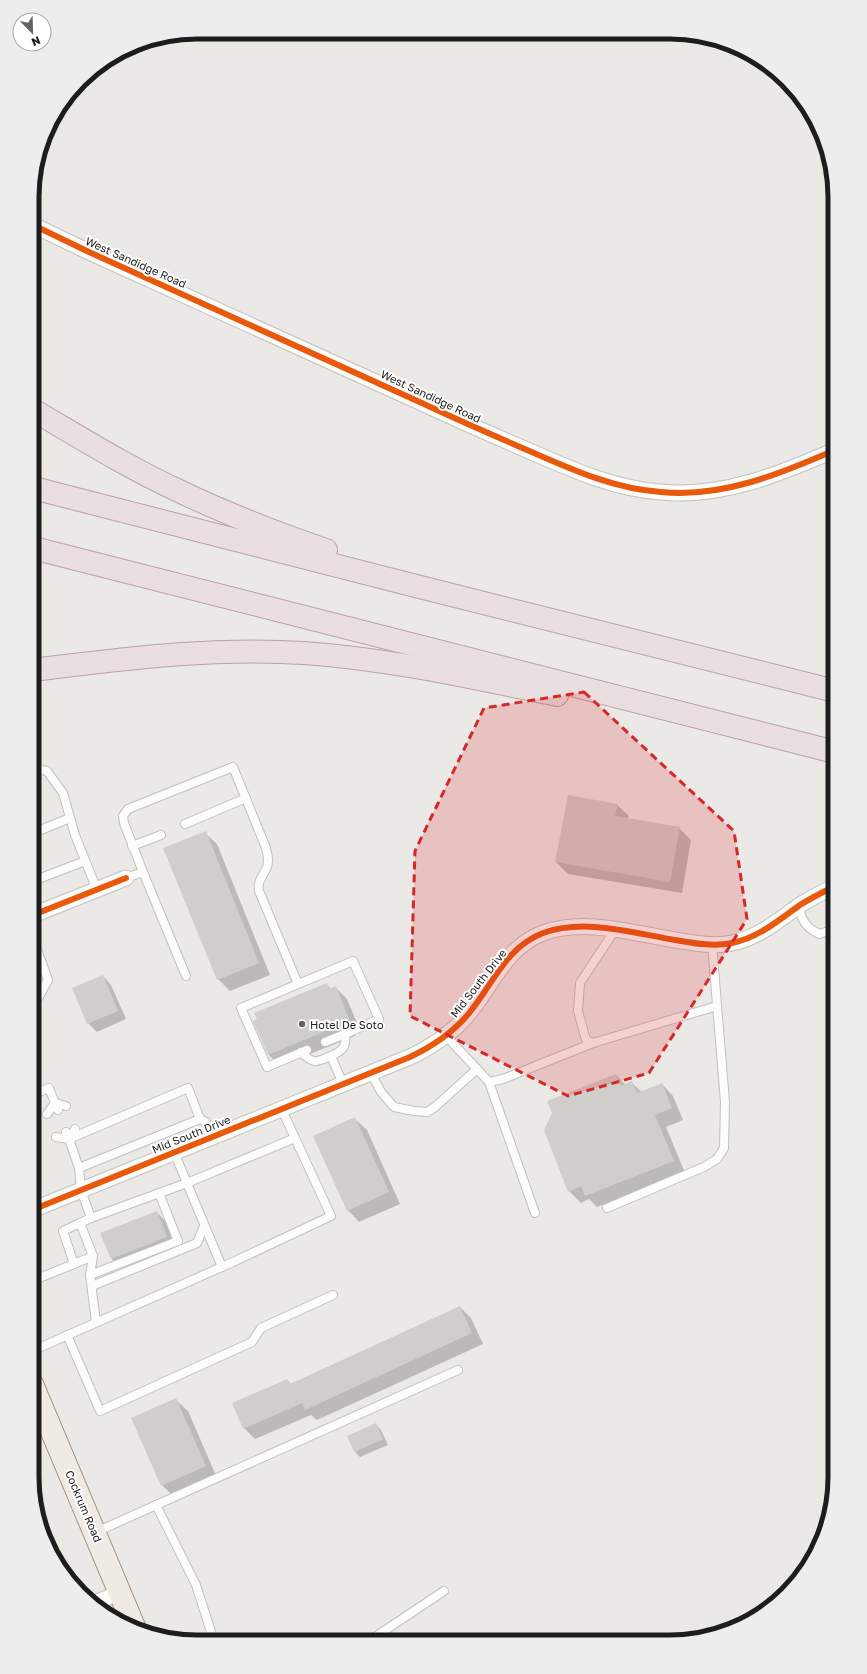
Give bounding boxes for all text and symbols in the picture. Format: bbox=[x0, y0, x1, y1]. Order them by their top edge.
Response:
north arrow bbox=[12, 12, 52, 52]
text: N bbox=[30, 34, 42, 49]
street label: West Sandidge Road bbox=[84, 234, 188, 290]
street label: West Sandidge Road bbox=[379, 367, 483, 425]
street label: Mid South Drive bbox=[447, 946, 509, 1020]
place label: Hotel De Soto bbox=[310, 1018, 384, 1031]
marker: Hotel De Soto bbox=[297, 1019, 307, 1029]
street label: Mid South Drive bbox=[150, 1112, 232, 1156]
street label: Cockrum Road bbox=[63, 1468, 105, 1544]

